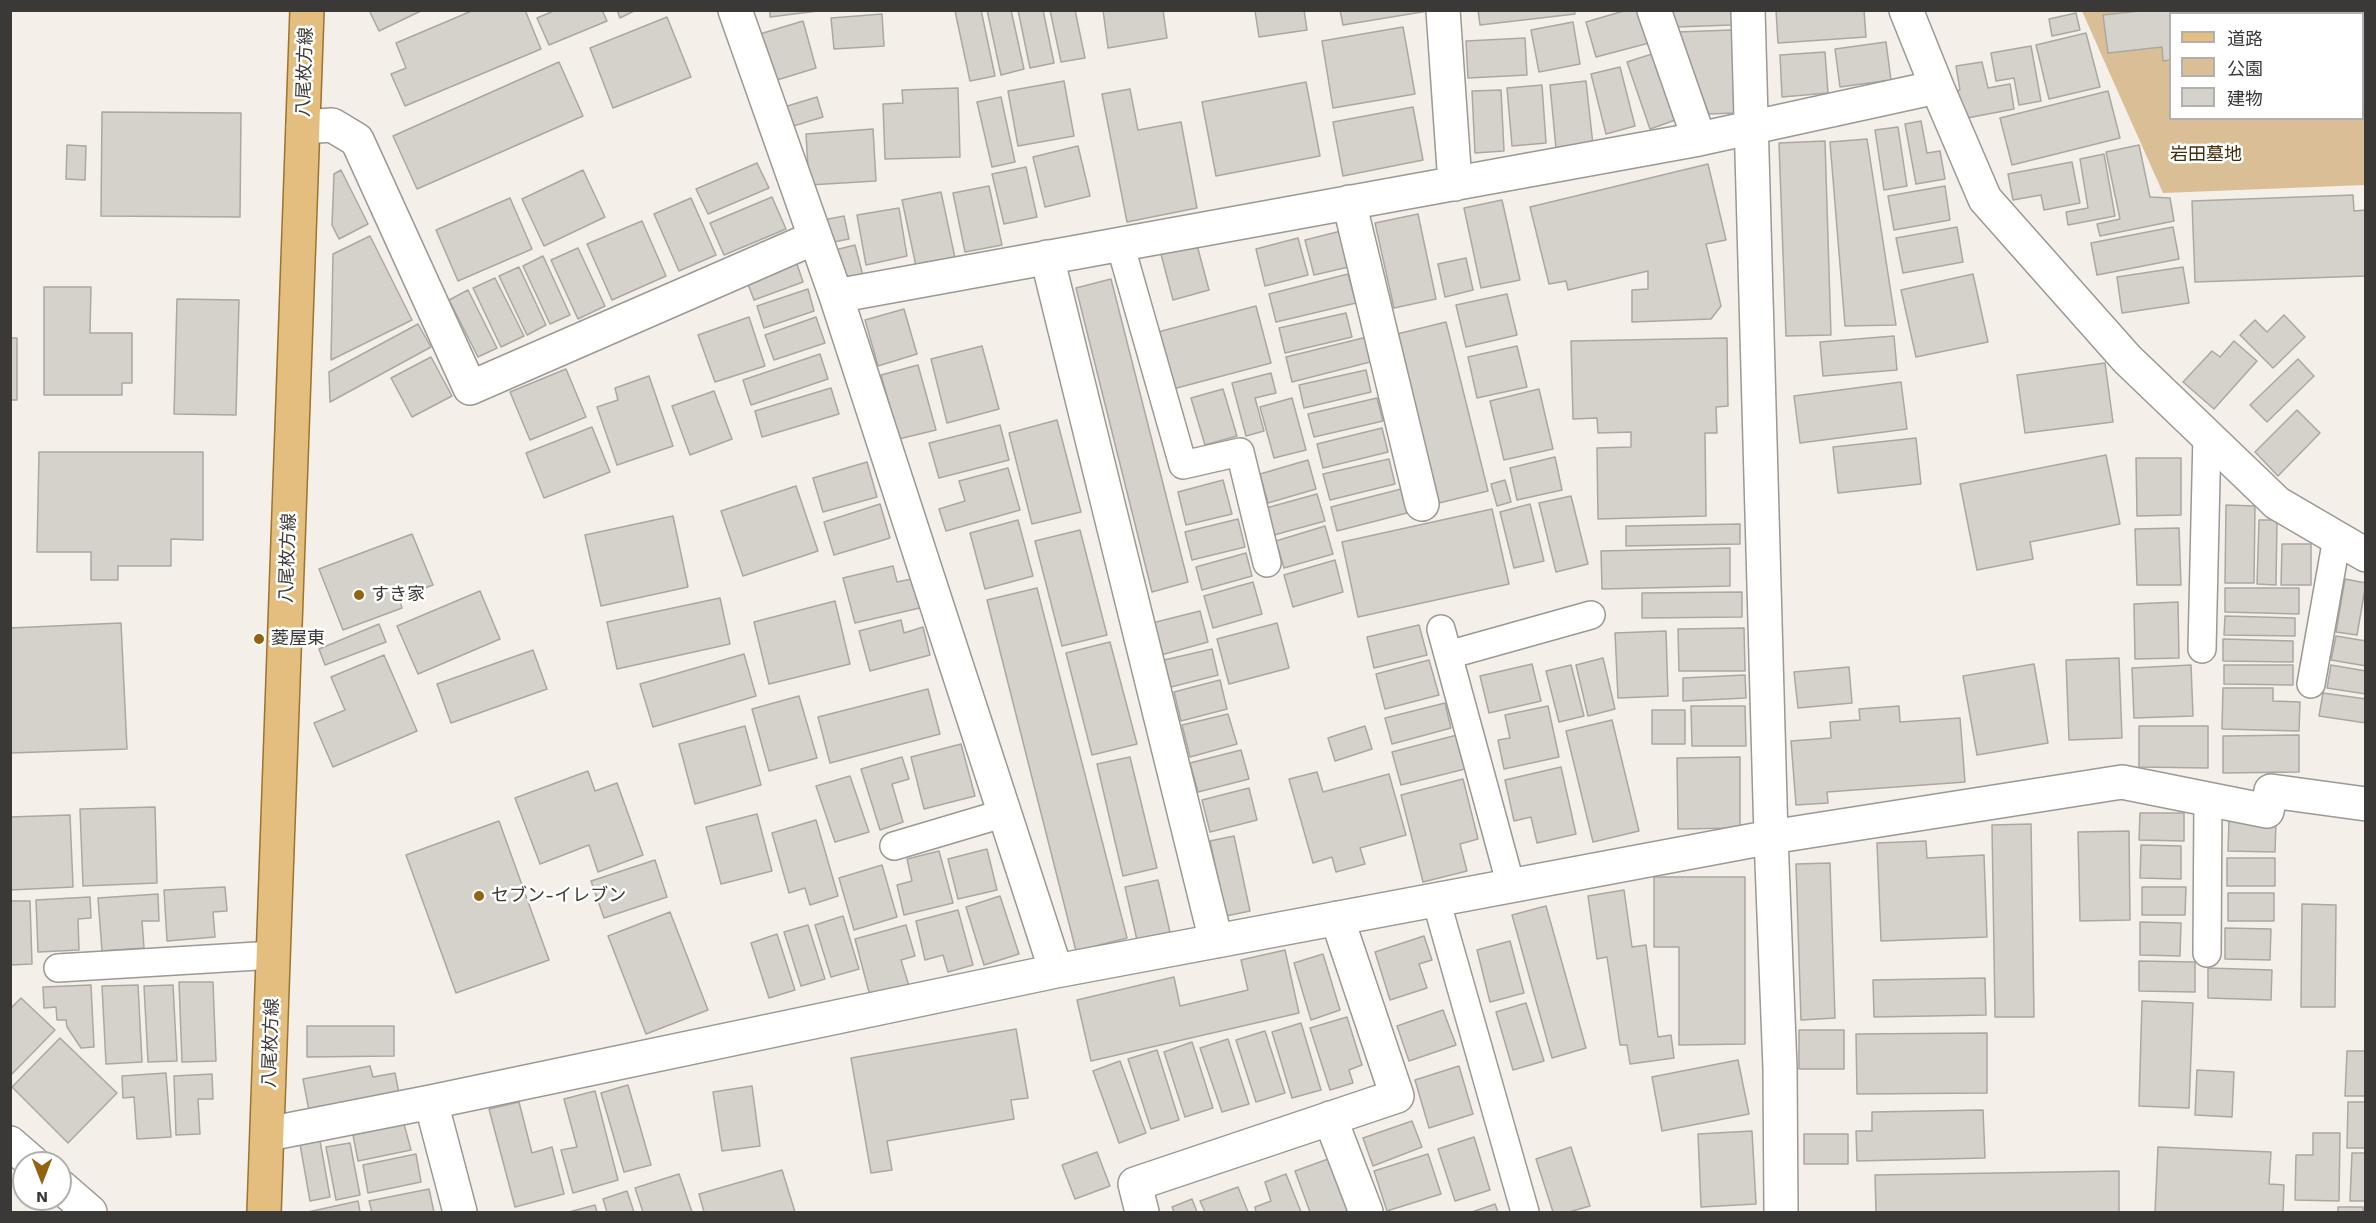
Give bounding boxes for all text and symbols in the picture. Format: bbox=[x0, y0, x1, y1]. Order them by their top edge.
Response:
legend bbox=[2169, 12, 2364, 120]
street label: 八尾枚方線 bbox=[293, 27, 317, 117]
text: 道路 bbox=[2227, 28, 2263, 49]
text: 公園 bbox=[2227, 58, 2263, 79]
text: 建物 bbox=[2227, 88, 2263, 109]
park label: 岩田墓地 bbox=[2170, 144, 2242, 166]
street label: 八尾枚方線 bbox=[276, 513, 300, 603]
place label: すき家 bbox=[371, 584, 425, 606]
marker: すき家 bbox=[352, 588, 366, 602]
place label: 菱屋東 bbox=[271, 628, 325, 650]
marker: 菱屋東 bbox=[252, 632, 266, 646]
place label: セブン-イレブン bbox=[491, 885, 626, 907]
marker: セブン-イレブン bbox=[472, 889, 486, 903]
street label: 八尾枚方線 bbox=[259, 998, 283, 1088]
north arrow bbox=[12, 1151, 72, 1211]
text: N bbox=[36, 1188, 48, 1207]

